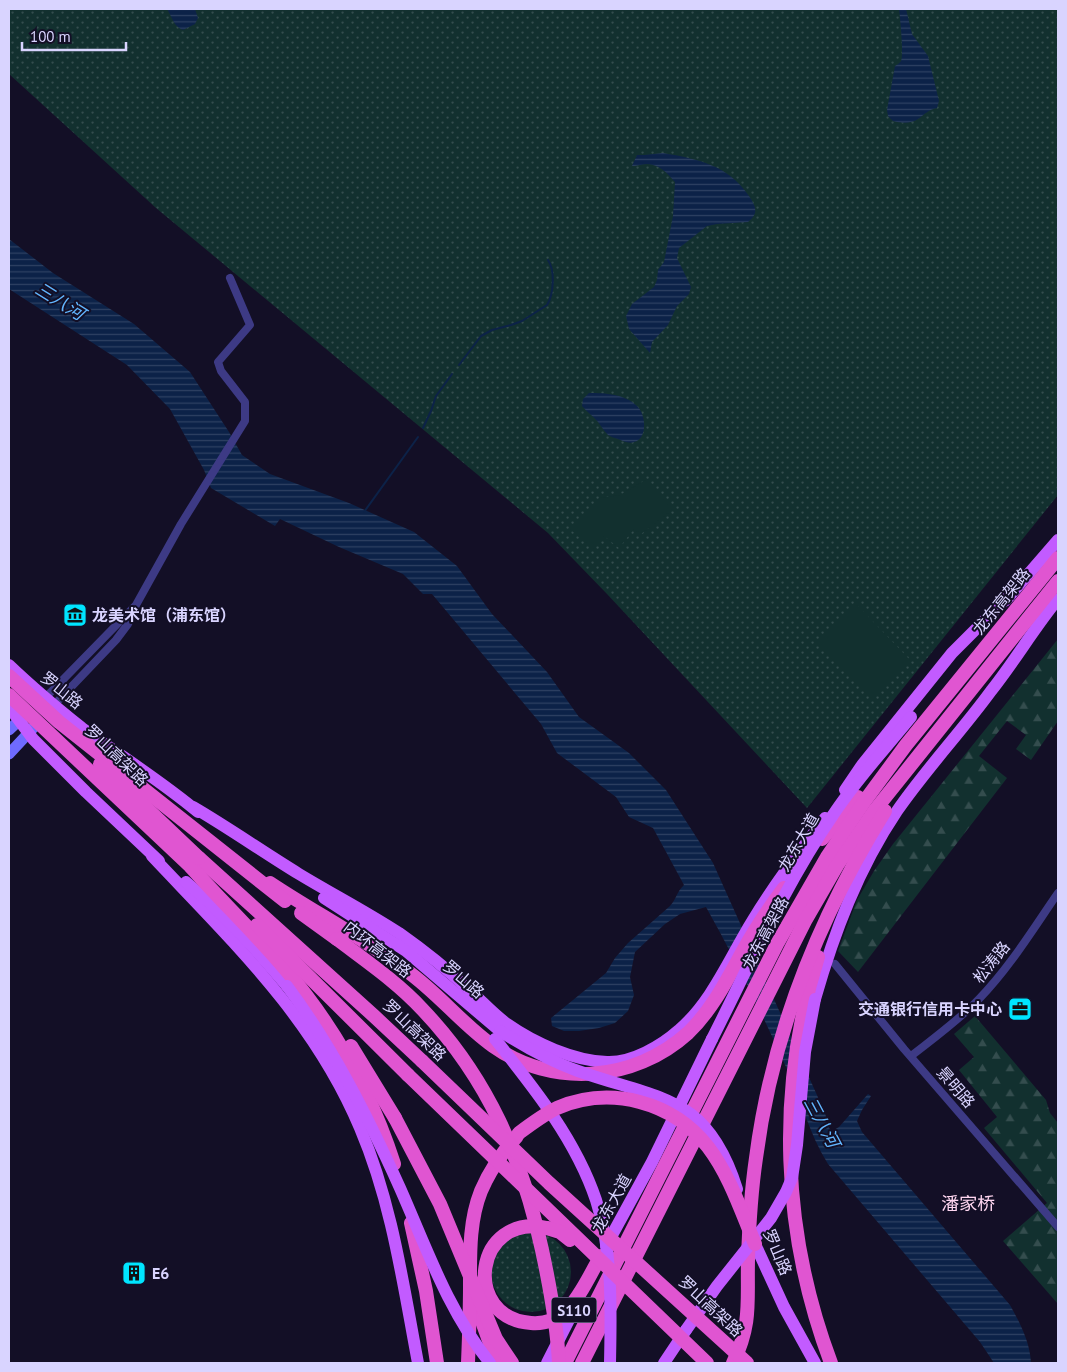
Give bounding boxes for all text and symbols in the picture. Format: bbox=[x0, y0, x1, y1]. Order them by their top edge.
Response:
scale bar bbox=[22, 20, 126, 52]
text: 100 m bbox=[30, 27, 71, 46]
water label: 三八河 bbox=[31, 277, 92, 327]
street label: 龙东高架路 bbox=[968, 564, 1034, 638]
museum icon: 龙美术馆（浦东馆） bbox=[62, 602, 88, 628]
place label: 龙美术馆（浦东馆） bbox=[92, 605, 236, 625]
street label: 罗山路 bbox=[37, 667, 87, 713]
street label: 罗山高架路 bbox=[81, 720, 153, 790]
street label: 龙东大道 bbox=[773, 809, 823, 875]
street label: 龙东高架路 bbox=[737, 893, 793, 973]
street label: 内环高架路 bbox=[340, 916, 416, 982]
street label: 松涛路 bbox=[968, 937, 1014, 987]
street label: 罗山路 bbox=[439, 956, 489, 1002]
street label: 罗山高架路 bbox=[379, 995, 451, 1065]
office icon: 交通银行信用卡中心 bbox=[1007, 996, 1033, 1022]
place label: 交通银行信用卡中心 bbox=[858, 999, 1002, 1019]
street label: 景明路 bbox=[933, 1062, 979, 1112]
water label: 三八河 bbox=[799, 1093, 846, 1154]
street label: 龙东大道 bbox=[587, 1170, 635, 1236]
district label: 潘家桥 bbox=[941, 1192, 995, 1215]
street label: 罗山路 bbox=[759, 1226, 797, 1278]
building icon: E6 bbox=[121, 1260, 147, 1286]
place label: E6 bbox=[152, 1263, 169, 1283]
street label: 罗山高架路 bbox=[675, 1271, 747, 1341]
road number: S110 bbox=[552, 1298, 596, 1322]

